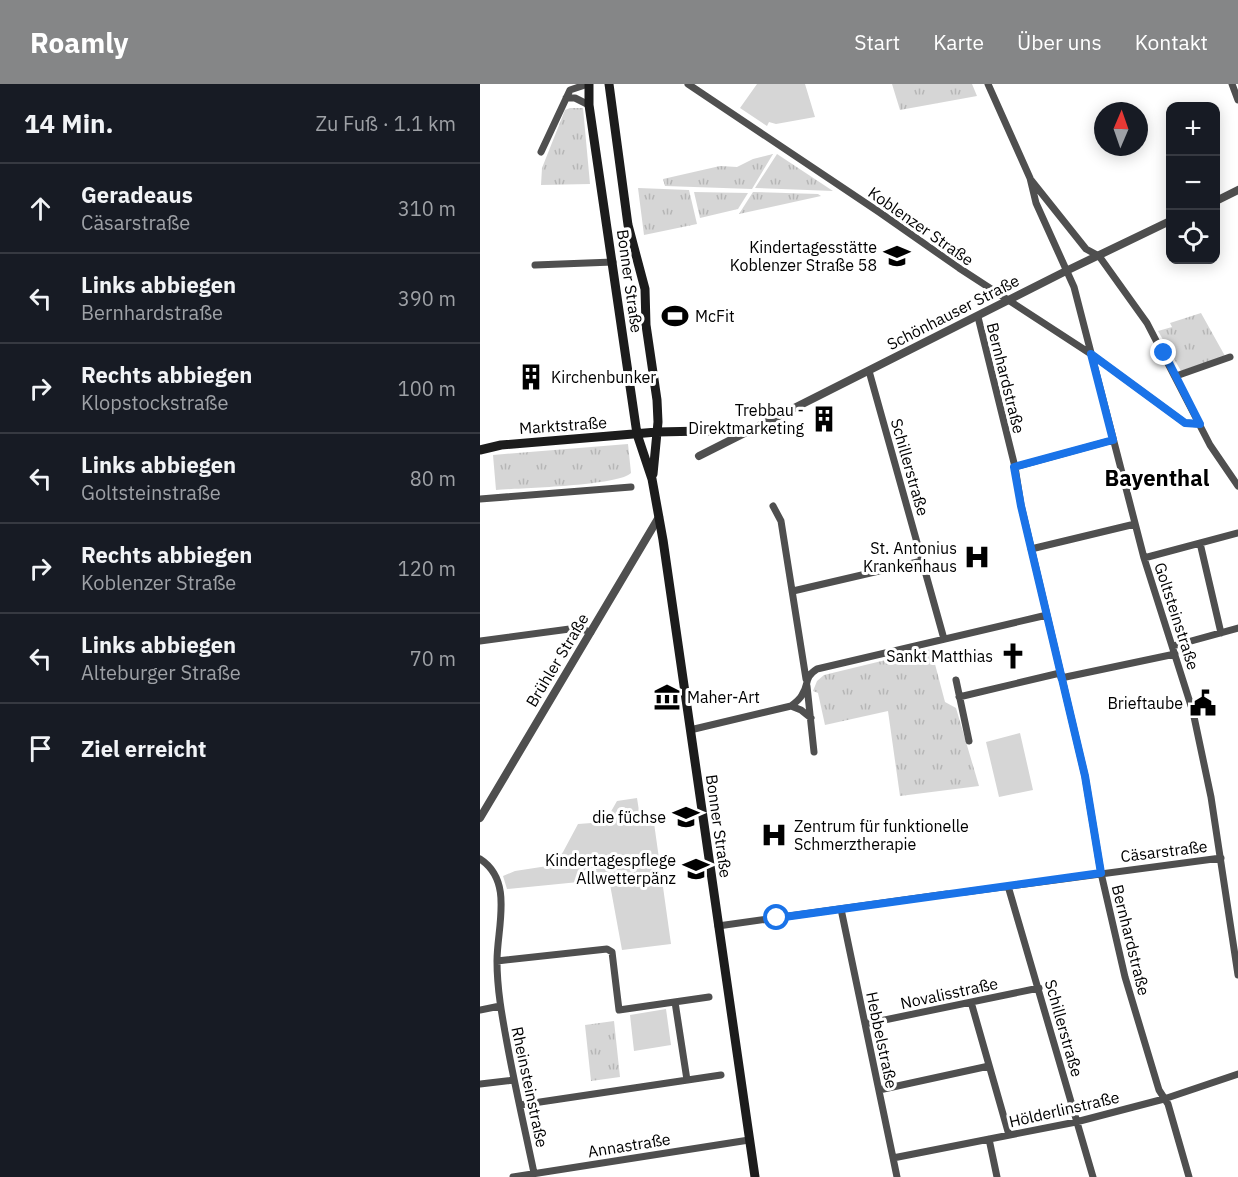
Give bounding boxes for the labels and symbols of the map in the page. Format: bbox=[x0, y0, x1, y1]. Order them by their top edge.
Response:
north arrow bbox=[1094, 102, 1148, 156]
street label: Koblenzer Straße bbox=[864, 182, 978, 270]
street label: Bonner Straße bbox=[613, 228, 647, 334]
place label: Kindertagesstätte Koblenzer Straße 58 bbox=[730, 237, 877, 275]
school or university icon: Kindertagesstätte Koblenzer Straße 58 bbox=[882, 241, 912, 271]
street label: Schönhauser Straße bbox=[884, 270, 1023, 354]
sports icon: McFit bbox=[660, 301, 690, 331]
place label: McFit bbox=[695, 306, 735, 326]
street label: Bernhardstraße bbox=[983, 320, 1029, 436]
route end bbox=[1150, 339, 1176, 365]
building icon: Kirchenbunker bbox=[516, 362, 546, 392]
place label: Kirchenbunker bbox=[551, 367, 656, 387]
place label: Trebbau - Direktmarketing bbox=[688, 400, 805, 438]
building icon: Trebbau - Direktmarketing bbox=[809, 404, 839, 434]
street label: Marktstraße bbox=[518, 412, 608, 438]
street label: Schillerstraße bbox=[887, 416, 934, 518]
district label: Bayenthal bbox=[1105, 463, 1210, 492]
place label: St. Antonius Krankenhaus bbox=[863, 538, 957, 576]
hospital icon: St. Antonius Krankenhaus bbox=[962, 542, 992, 572]
street label: Goltsteinstraße bbox=[1150, 560, 1204, 672]
street label: Brühler Straße bbox=[521, 609, 593, 710]
church icon: Sankt Matthias bbox=[998, 641, 1028, 671]
place label: Sankt Matthias bbox=[886, 646, 993, 666]
museum icon: Maher-Art bbox=[652, 682, 682, 712]
place label: Maher-Art bbox=[687, 687, 760, 707]
public building icon: Brieftaube bbox=[1188, 688, 1218, 718]
place label: Brieftaube bbox=[1107, 693, 1183, 713]
street label: Bonner Straße bbox=[702, 773, 736, 879]
school or university icon: die füchse bbox=[671, 802, 701, 832]
place label: die füchse bbox=[592, 807, 666, 827]
place label: Zentrum für funktionelle Schmerztherapie bbox=[794, 816, 969, 854]
hospital icon: Zentrum für funktionelle Schmerztherapie bbox=[759, 820, 789, 850]
street label: Cäsarstraße bbox=[1119, 836, 1209, 866]
place label: Kindertagespflege Allwetterpänz bbox=[545, 850, 676, 888]
school or university icon: Kindertagespflege Allwetterpänz bbox=[681, 854, 711, 884]
street label: Bernhardstraße bbox=[1108, 882, 1154, 998]
route start bbox=[763, 904, 789, 930]
street label: Novalisstraße bbox=[898, 973, 1000, 1013]
street label: Schillerstraße bbox=[1041, 977, 1088, 1079]
street label: Hebbelstraße bbox=[862, 990, 902, 1090]
street label: Rheinsteinstraße bbox=[507, 1025, 553, 1149]
street label: Hölderlinstraße bbox=[1007, 1087, 1121, 1131]
street label: Annastraße bbox=[586, 1129, 672, 1161]

